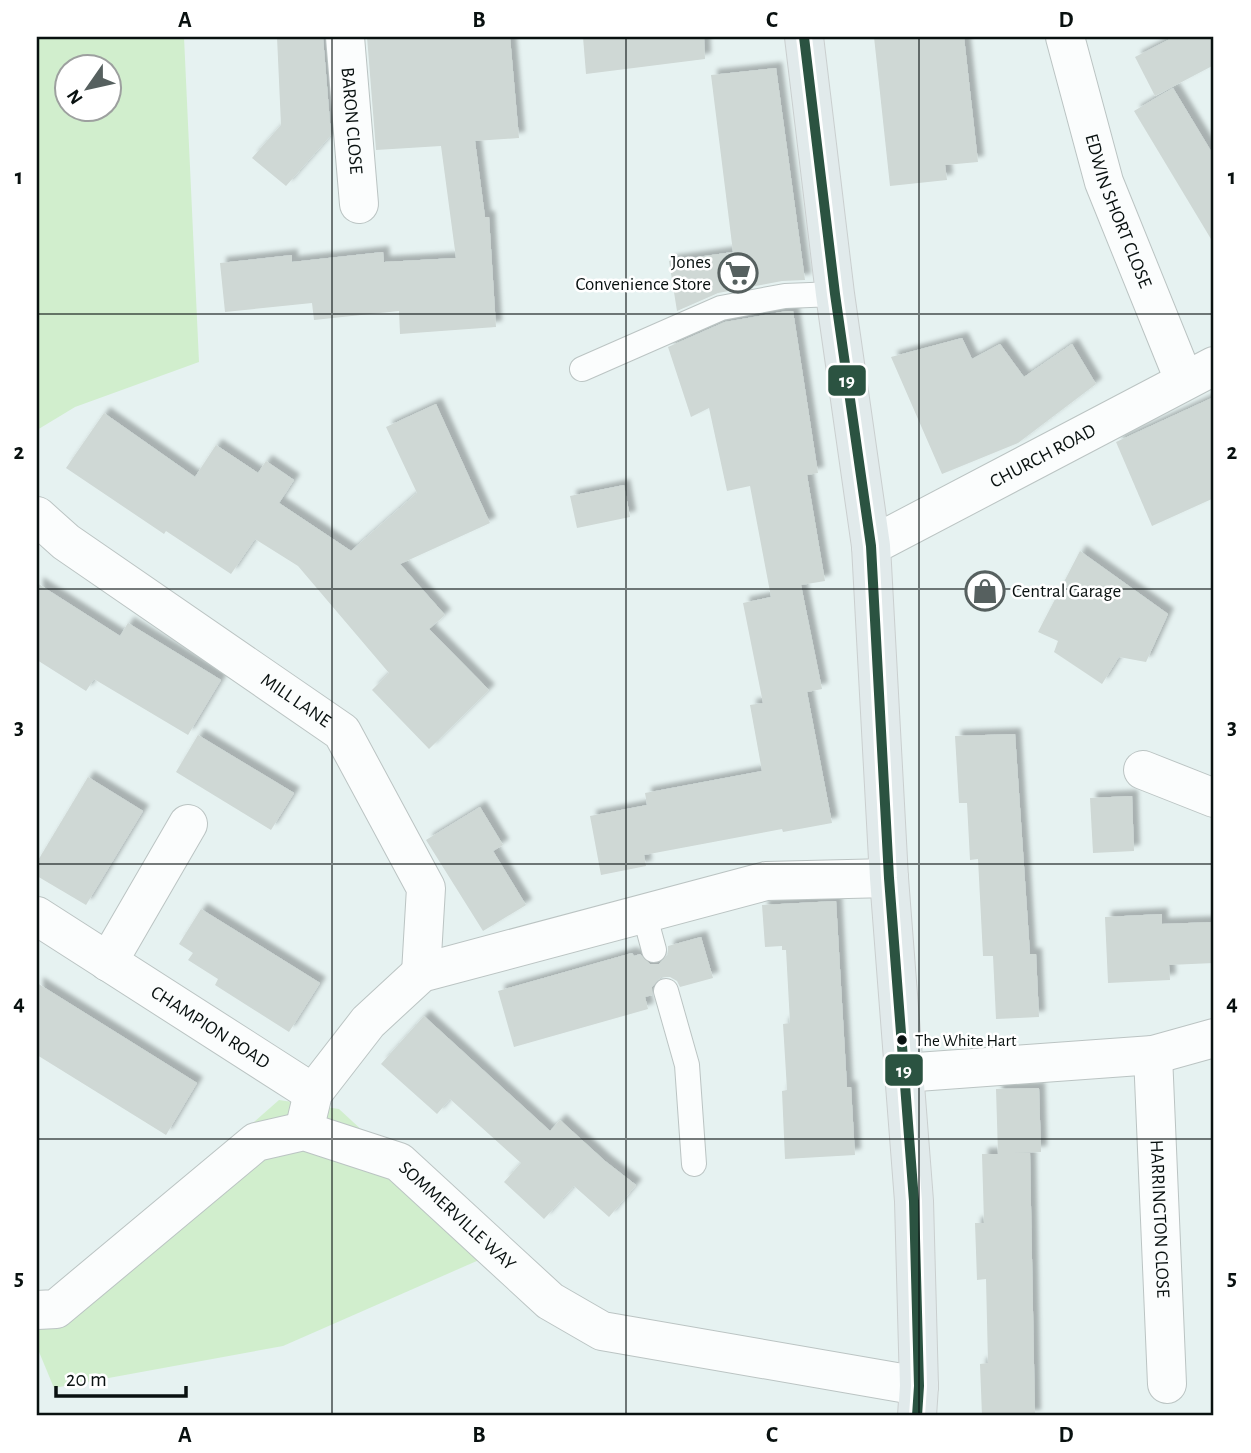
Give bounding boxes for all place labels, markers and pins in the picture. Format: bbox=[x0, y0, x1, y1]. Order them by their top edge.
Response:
supermarket icon: Jones Convenience Store bbox=[717, 252, 759, 294]
place label: Jones Convenience Store bbox=[575, 253, 711, 294]
shop icon: Central Garage bbox=[964, 570, 1006, 612]
place label: Central Garage bbox=[1012, 582, 1121, 601]
place label: The White Hart bbox=[915, 1032, 1017, 1049]
marker: The White Hart bbox=[895, 1033, 909, 1047]

